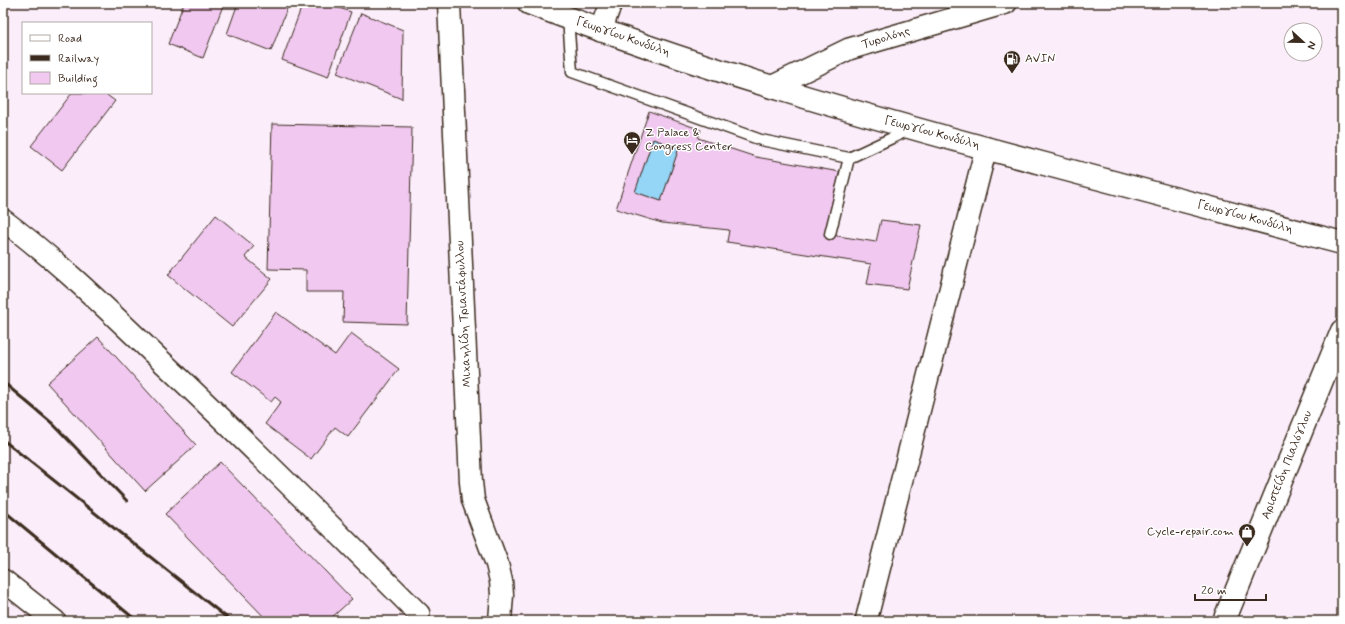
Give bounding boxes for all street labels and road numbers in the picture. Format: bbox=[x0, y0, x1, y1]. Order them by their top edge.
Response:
street label: Γεωργίου Κονδύλη bbox=[574, 13, 672, 61]
street label: Τυρολόης bbox=[860, 23, 912, 53]
street label: Γεωργίου Κονδύλη bbox=[882, 113, 982, 154]
street label: Γεωργίου Κονδύλη bbox=[1195, 197, 1295, 238]
street label: Μιχαηλίδη Τριαντάφυλλου bbox=[452, 240, 476, 388]
street label: Αριστείδη Πιαλόγλου bbox=[1258, 408, 1316, 522]

